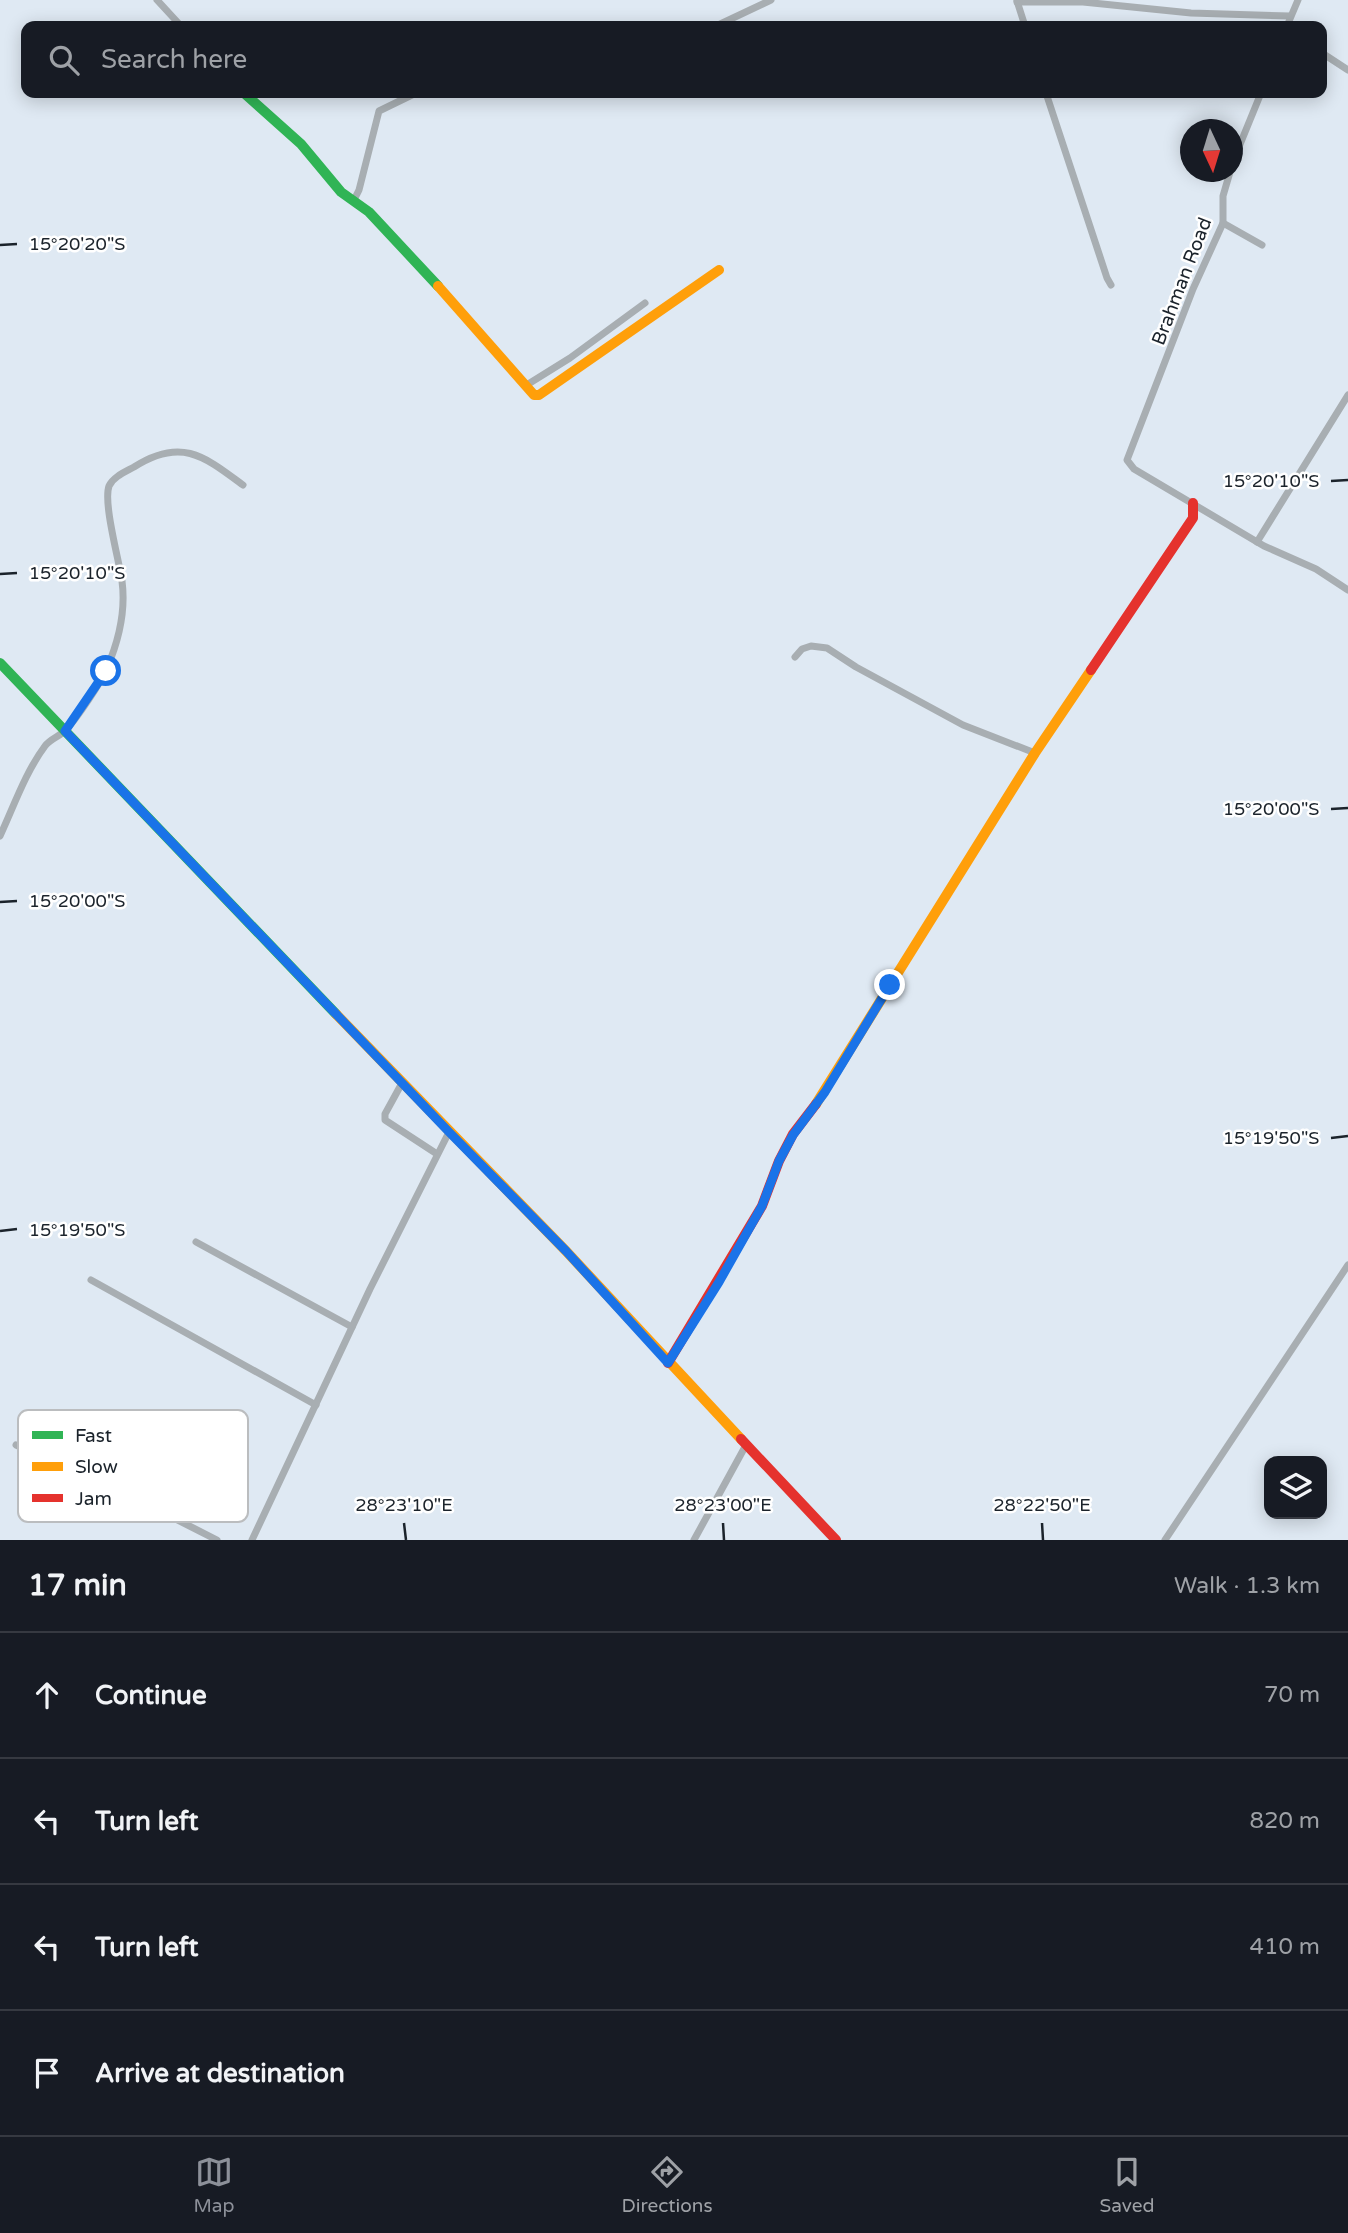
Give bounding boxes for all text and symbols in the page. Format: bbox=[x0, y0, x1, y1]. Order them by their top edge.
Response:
search box bbox=[21, 21, 1327, 98]
icon: search bbox=[45, 41, 83, 79]
text: Search here bbox=[101, 44, 247, 75]
north arrow bbox=[1180, 119, 1243, 182]
street label: Brahman Road bbox=[1147, 214, 1216, 348]
text: 15°20'20"S bbox=[29, 233, 125, 255]
text: 15°20'10"S bbox=[1223, 470, 1319, 492]
text: 15°20'10"S bbox=[29, 562, 125, 584]
route start bbox=[90, 655, 121, 686]
text: 15°20'00"S bbox=[1223, 798, 1319, 820]
text: 15°20'00"S bbox=[29, 890, 125, 912]
route end bbox=[874, 969, 905, 1000]
text: 15°19'50"S bbox=[1223, 1127, 1319, 1149]
text: 15°19'50"S bbox=[29, 1219, 125, 1241]
legend bbox=[18, 1410, 248, 1522]
text: Fast bbox=[75, 1425, 112, 1447]
text: Slow bbox=[75, 1456, 118, 1478]
map controls bbox=[1264, 1456, 1327, 1519]
button: layers bbox=[1264, 1456, 1327, 1519]
text: Jam bbox=[75, 1488, 112, 1510]
text: 28°23'10"E bbox=[355, 1494, 453, 1516]
text: 28°23'00"E bbox=[674, 1494, 772, 1516]
text: 28°22'50"E bbox=[993, 1494, 1091, 1516]
text: 17 min bbox=[28, 1567, 127, 1604]
text: Walk · 1.3 km bbox=[1174, 1572, 1320, 1600]
icon: ahead bbox=[28, 1676, 66, 1714]
text: Continue bbox=[95, 1680, 207, 1711]
text: 70 m bbox=[1264, 1681, 1320, 1709]
icon: left bbox=[28, 1802, 66, 1840]
text: Turn left bbox=[95, 1806, 198, 1837]
text: 820 m bbox=[1250, 1807, 1320, 1835]
icon: left bbox=[28, 1928, 66, 1966]
text: Turn left bbox=[95, 1932, 198, 1963]
text: 410 m bbox=[1250, 1933, 1320, 1961]
icon: arrive bbox=[28, 2054, 66, 2092]
text: Arrive at destination bbox=[95, 2058, 345, 2089]
tab: Map bbox=[194, 2153, 235, 2217]
tab: Directions bbox=[622, 2153, 713, 2217]
tab: Saved bbox=[1100, 2153, 1154, 2217]

